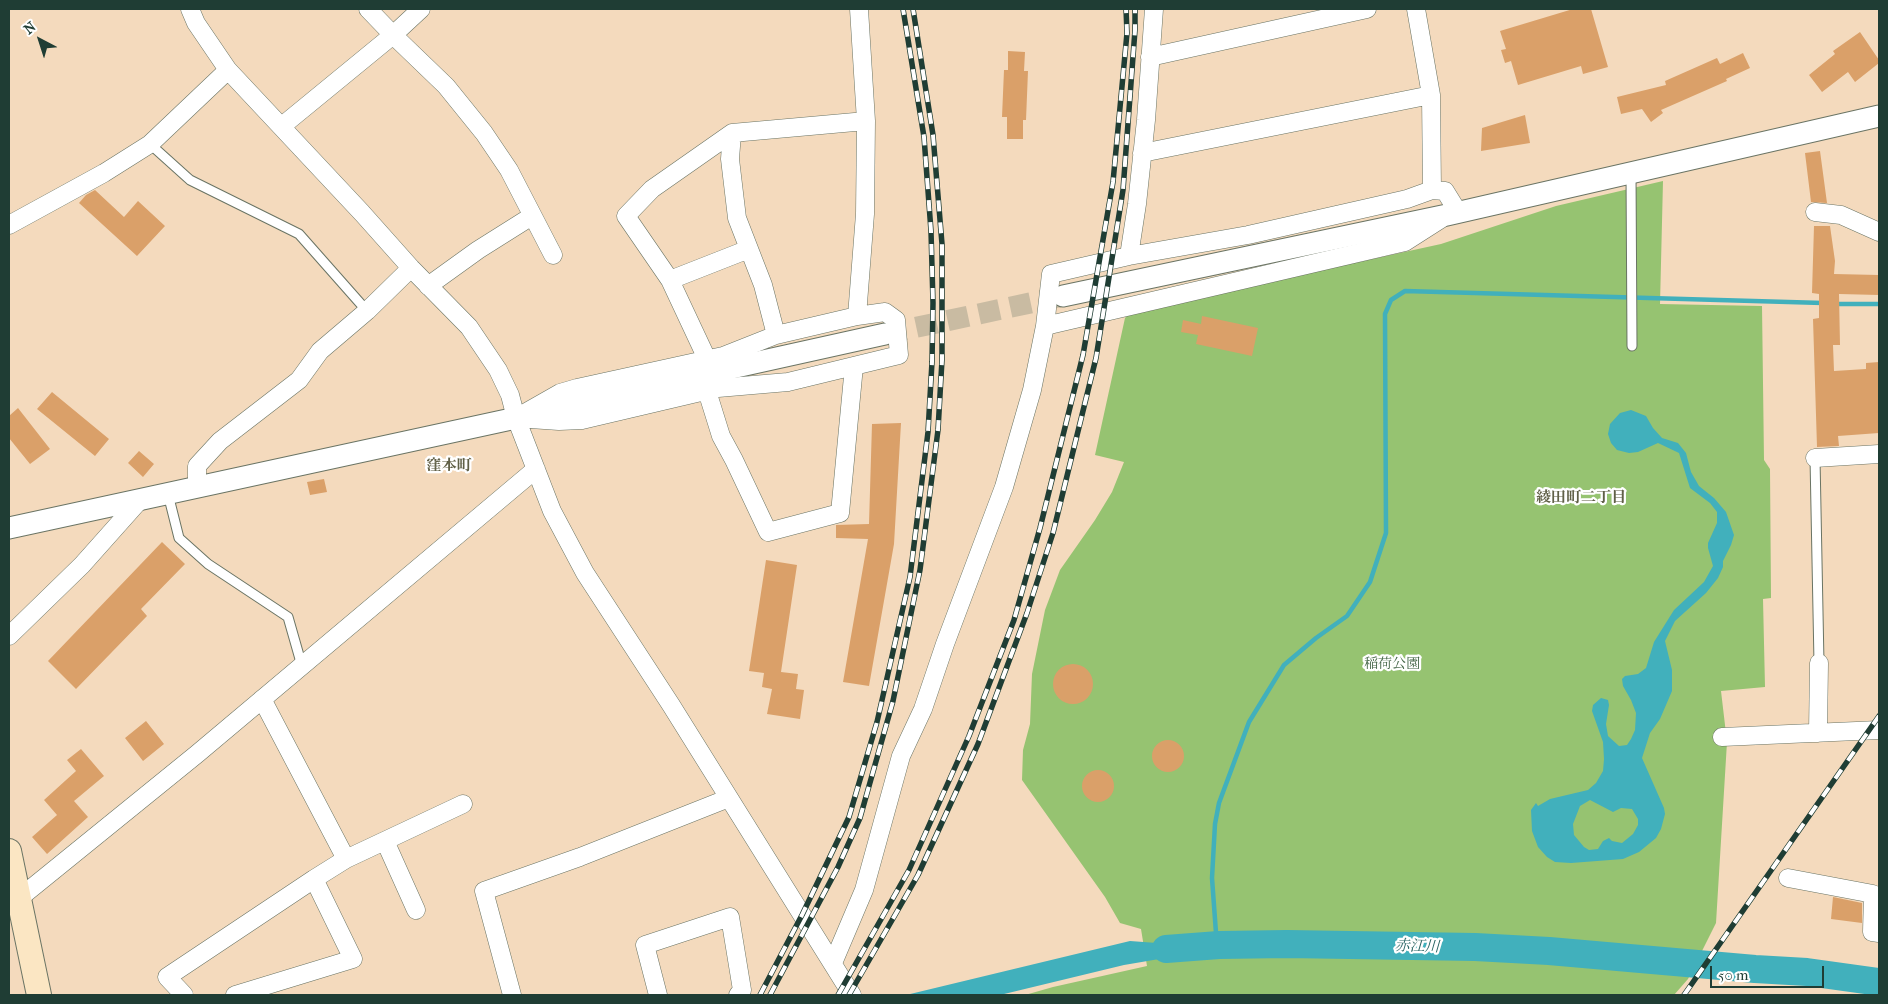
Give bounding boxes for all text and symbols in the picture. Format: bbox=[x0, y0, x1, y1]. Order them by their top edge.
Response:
north arrow bbox=[15, 15, 65, 65]
text: N bbox=[21, 18, 40, 38]
district label: 窪本町 bbox=[427, 457, 471, 475]
district label: 綾田町二丁目 bbox=[1536, 489, 1626, 507]
park label: 稲荷公園 bbox=[1364, 657, 1420, 673]
water label: 赤江川 bbox=[1394, 937, 1440, 957]
scale bar bbox=[1713, 956, 1827, 988]
text: 50 m bbox=[1718, 966, 1748, 984]

